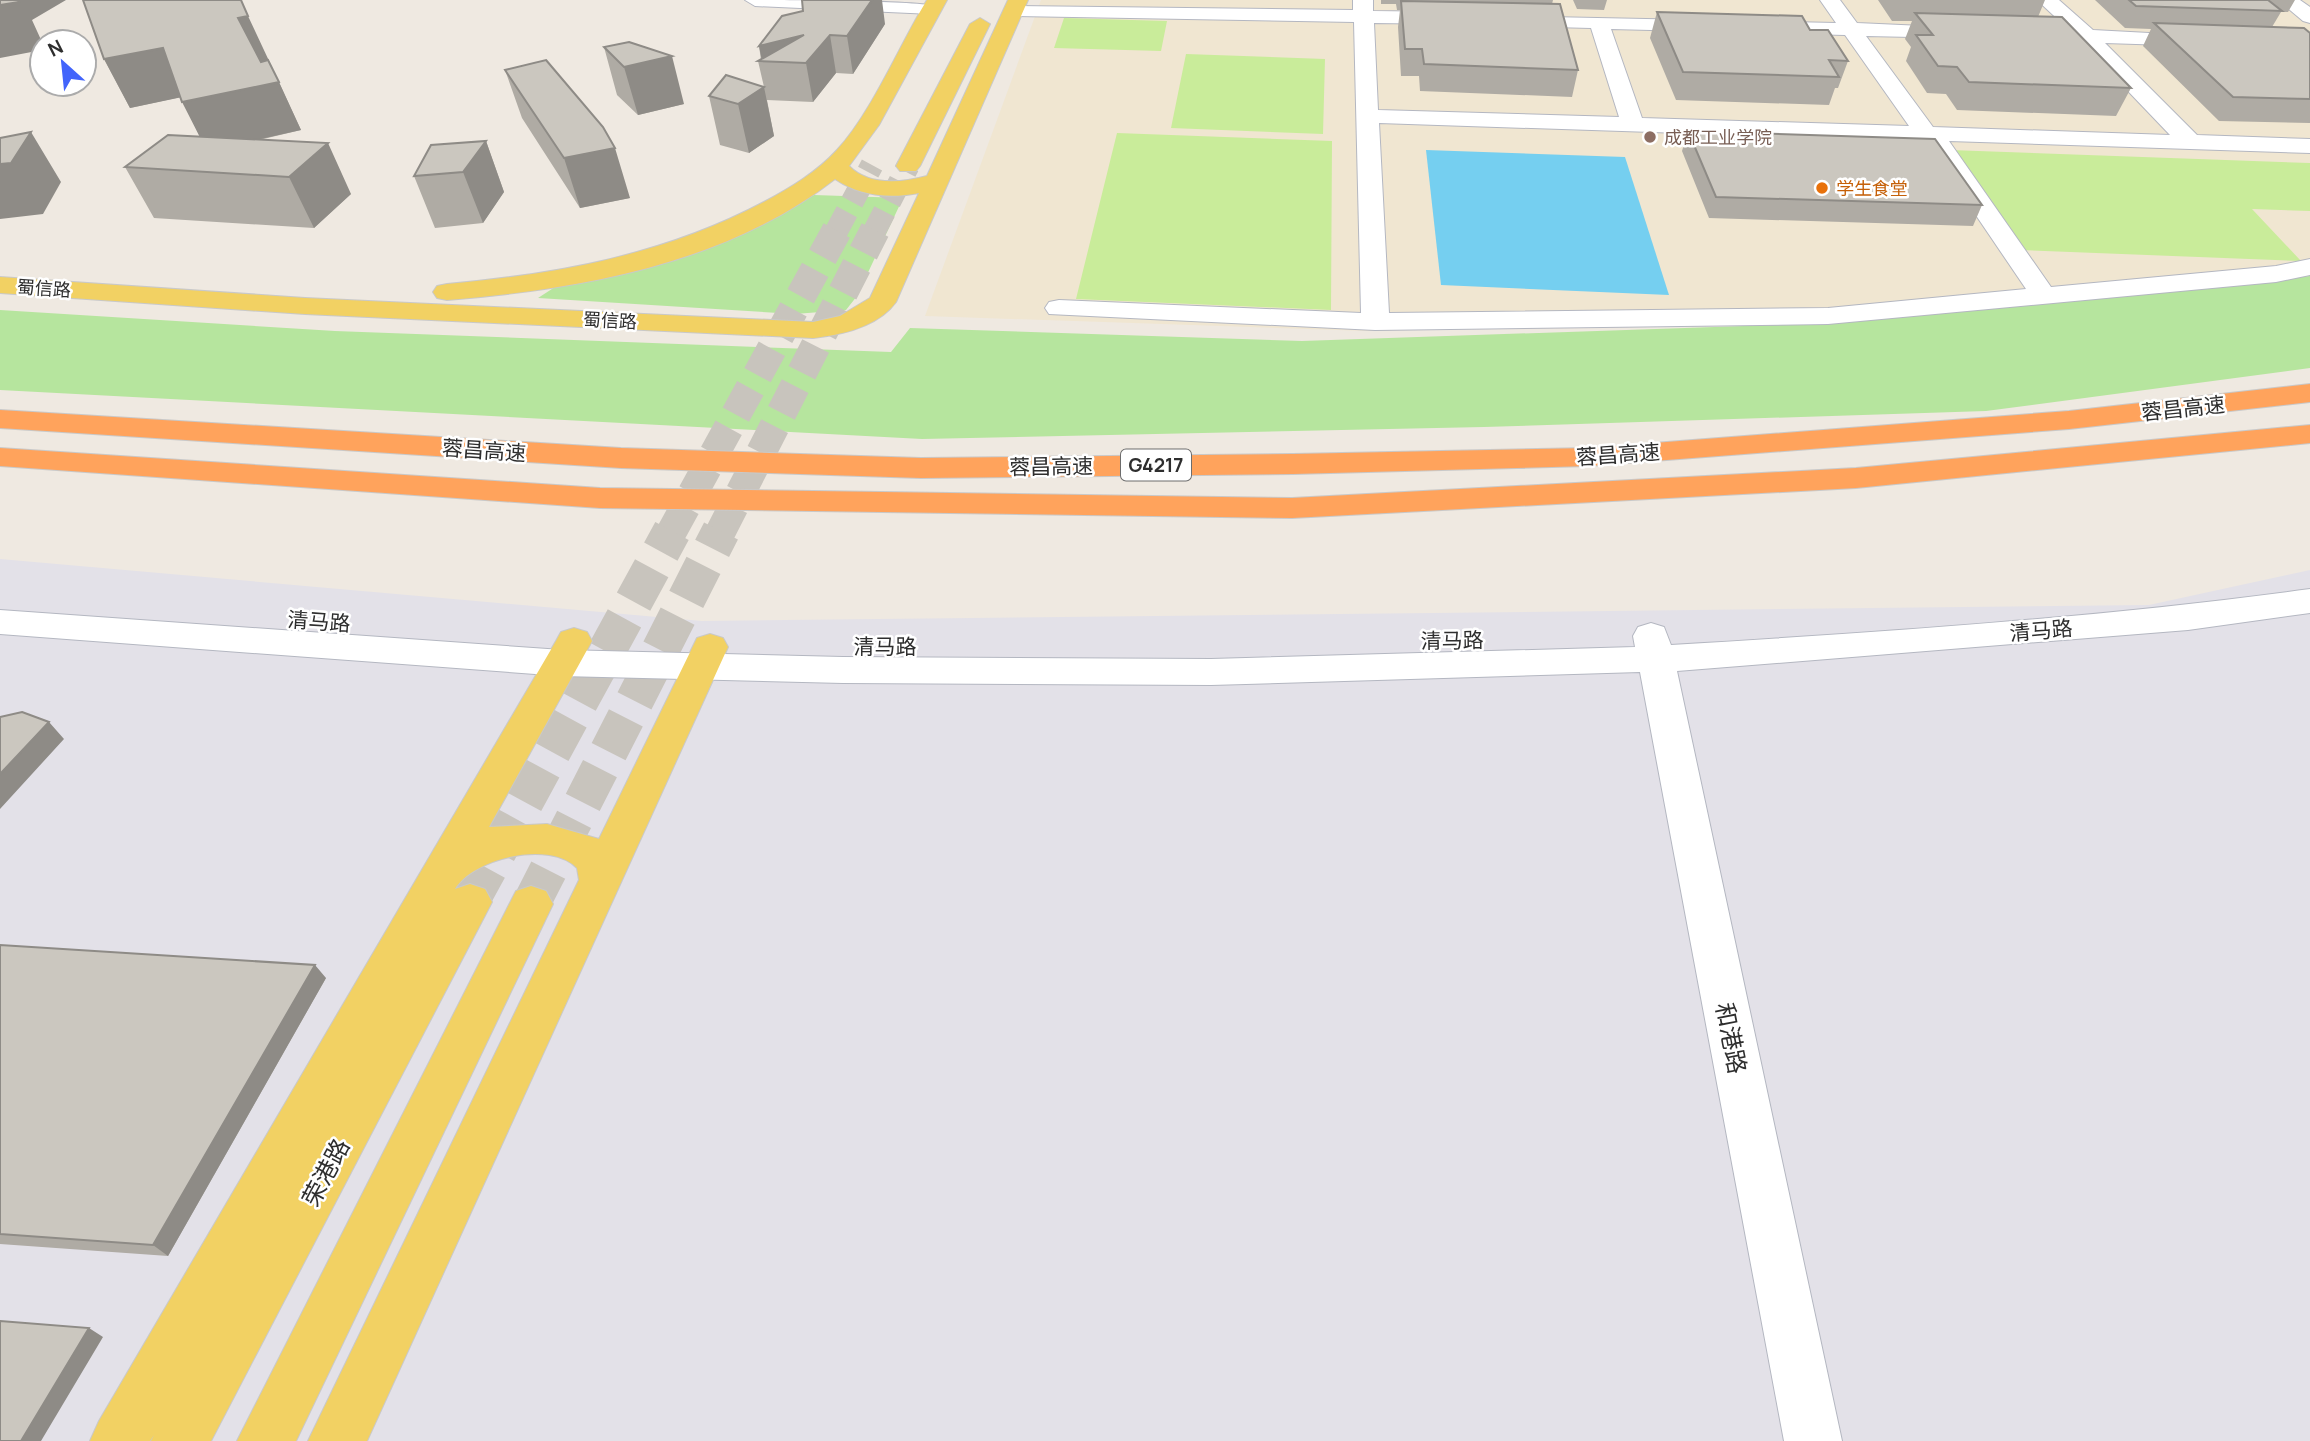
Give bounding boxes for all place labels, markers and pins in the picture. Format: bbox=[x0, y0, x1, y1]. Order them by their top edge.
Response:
place label: 成都工业学院 bbox=[1664, 125, 1772, 149]
marker: 成都工业学院 bbox=[1642, 129, 1658, 145]
place label: 学生食堂 bbox=[1836, 176, 1908, 200]
marker: 学生食堂 bbox=[1814, 180, 1830, 196]

